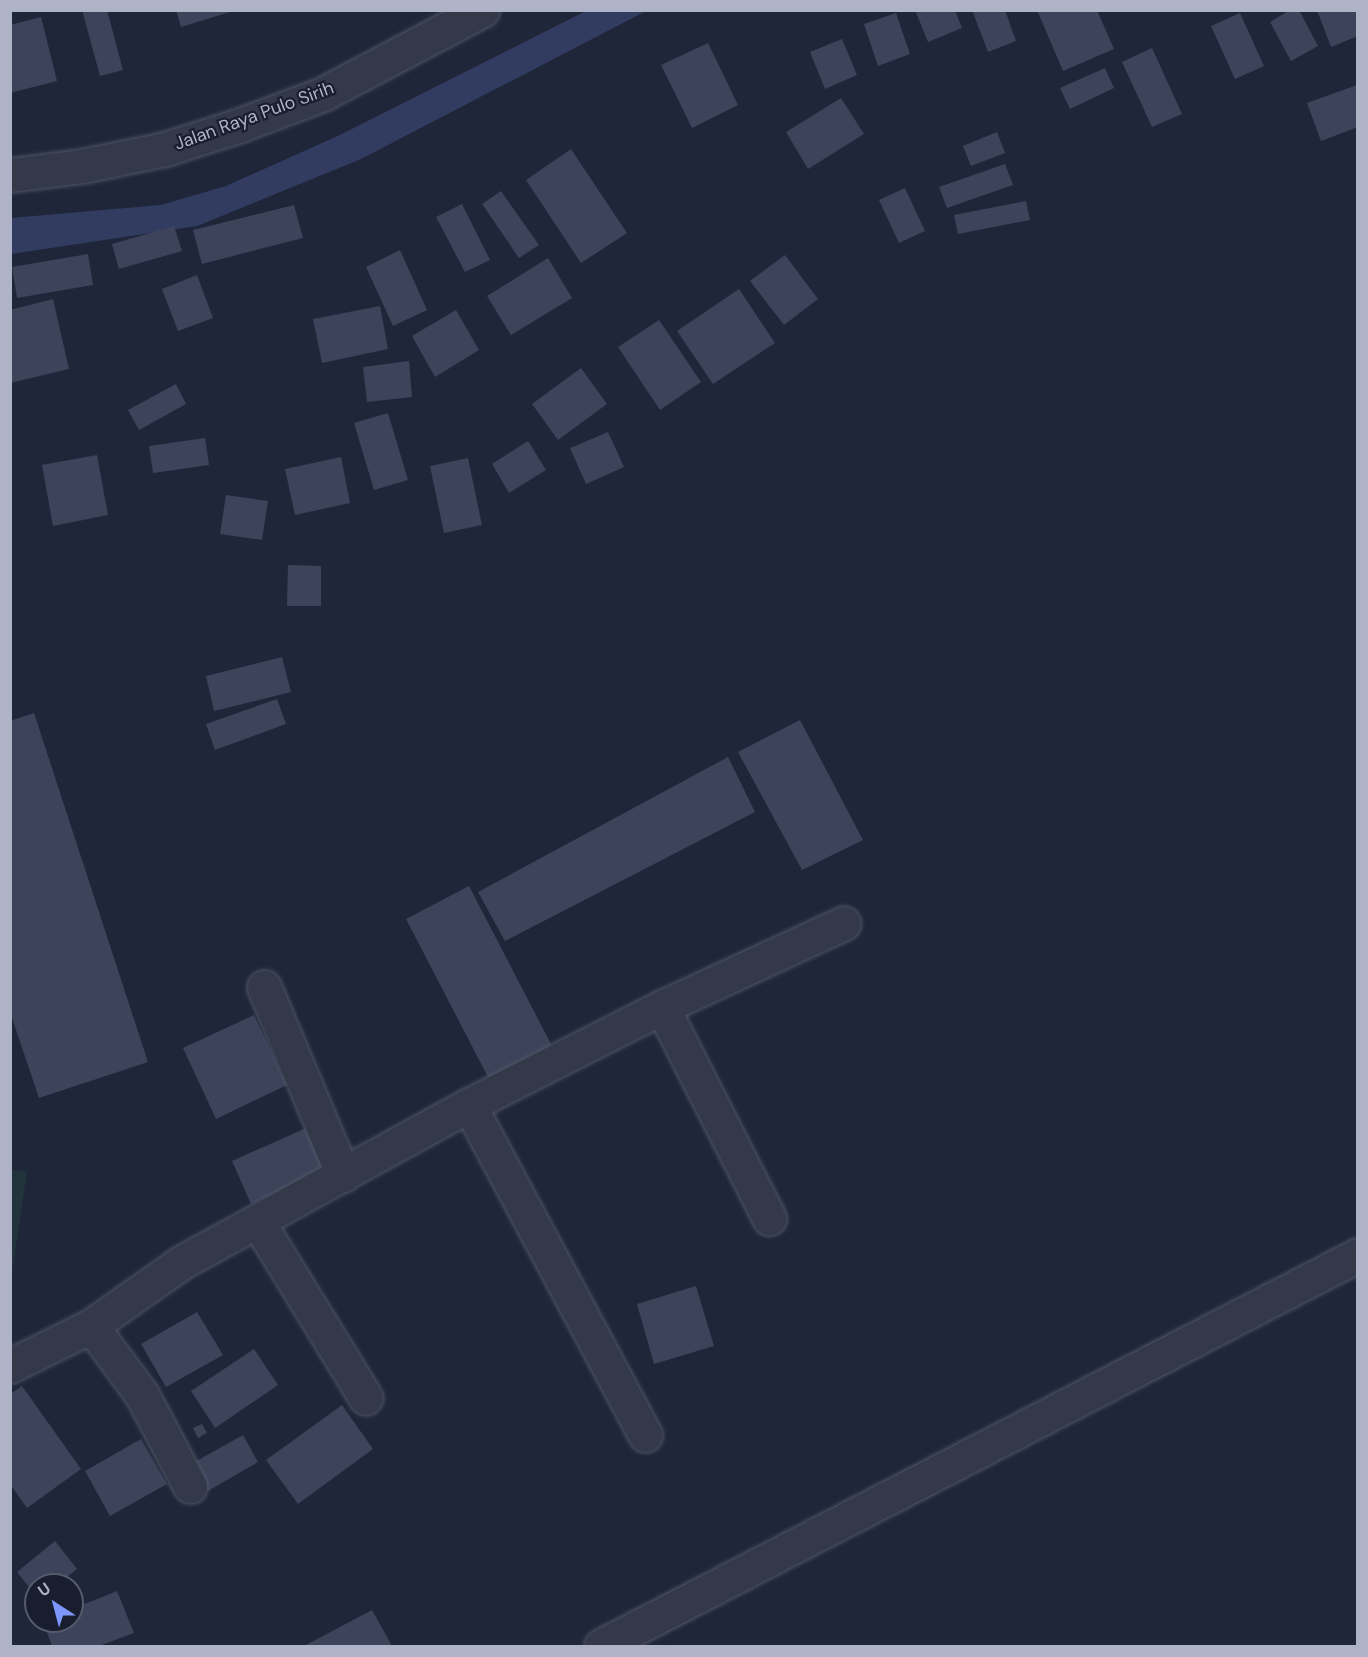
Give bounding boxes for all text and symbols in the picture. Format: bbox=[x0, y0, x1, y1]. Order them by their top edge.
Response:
street label: Jalan Raya Pulo Sirih bbox=[171, 77, 337, 155]
north arrow bbox=[24, 1573, 84, 1633]
text: U bbox=[34, 1578, 55, 1601]

